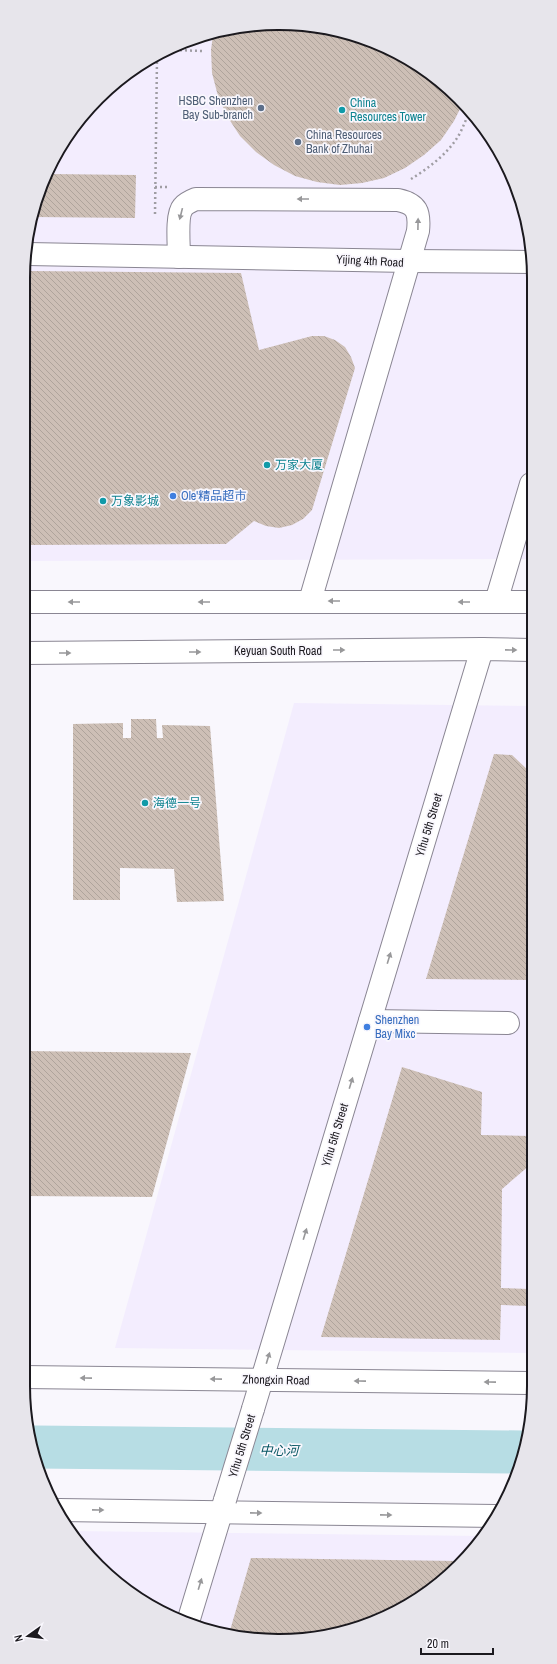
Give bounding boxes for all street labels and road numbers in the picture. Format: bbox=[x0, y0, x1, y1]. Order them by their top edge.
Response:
street label: Yijing 4th Road bbox=[336, 251, 404, 271]
street label: Keyuan South Road bbox=[234, 643, 322, 659]
street label: Yihu 5th Street bbox=[412, 791, 446, 859]
street label: Yihu 5th Street bbox=[318, 1101, 352, 1169]
street label: Zhongxin Road bbox=[242, 1371, 310, 1389]
street label: Yihu 5th Street bbox=[225, 1412, 259, 1480]

